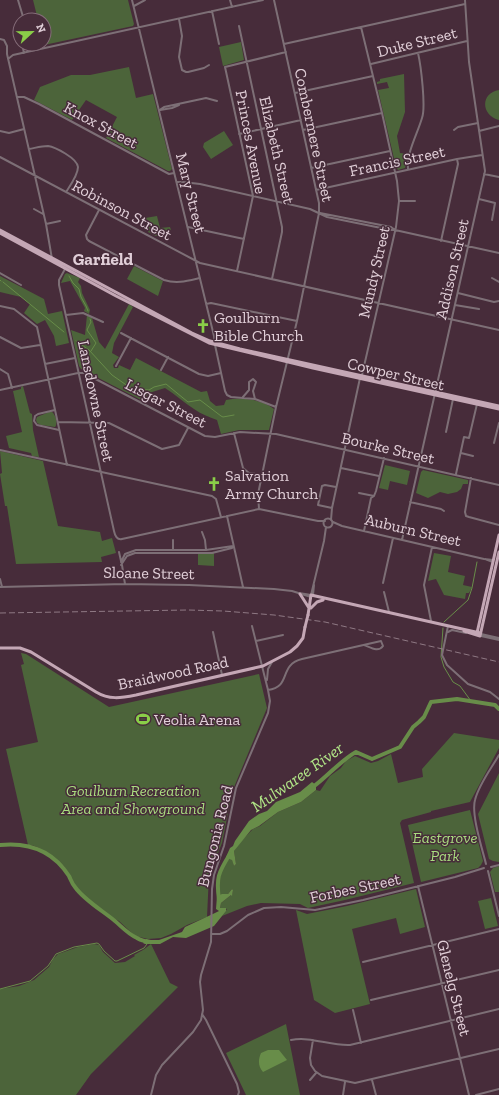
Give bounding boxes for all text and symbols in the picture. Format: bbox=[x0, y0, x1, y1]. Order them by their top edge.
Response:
north arrow bbox=[12, 12, 52, 52]
text: N bbox=[33, 22, 49, 35]
street label: Duke Street bbox=[375, 23, 459, 61]
street label: Combermere Street bbox=[291, 66, 337, 204]
street label: Princes Avenue bbox=[232, 88, 270, 196]
street label: Elizabeth Street bbox=[255, 94, 299, 206]
street label: Knox Street bbox=[61, 98, 141, 153]
street label: Francis Street bbox=[347, 142, 447, 180]
street label: Mary Street bbox=[172, 151, 210, 235]
street label: Robinson Street bbox=[69, 176, 175, 244]
street label: Addison Street bbox=[431, 217, 473, 321]
street label: Mundy Street bbox=[354, 224, 394, 320]
district label: Garfield bbox=[73, 249, 134, 269]
place label: Goulburn Bible Church bbox=[214, 308, 303, 345]
church icon: Goulburn Bible Church bbox=[195, 318, 211, 334]
street label: Lansdowne Street bbox=[74, 338, 118, 464]
street label: Cowper Street bbox=[346, 354, 447, 394]
street label: Lisgar Street bbox=[122, 374, 210, 432]
street label: Bourke Street bbox=[340, 428, 436, 468]
place label: Salvation Army Church bbox=[225, 466, 318, 503]
church icon: Salvation Army Church bbox=[206, 476, 222, 492]
street label: Auburn Street bbox=[363, 510, 463, 550]
street label: Sloane Street bbox=[103, 563, 195, 583]
street label: Braidwood Road bbox=[116, 652, 230, 694]
place label: Veolia Arena bbox=[153, 710, 240, 729]
sports icon: Veolia Arena bbox=[135, 711, 151, 727]
water label: Mulwaree River bbox=[247, 738, 347, 816]
park label: Goulburn Recreation Area and Showground bbox=[60, 781, 205, 818]
street label: Bungonia Road bbox=[193, 783, 237, 889]
park label: Eastgrove Park bbox=[413, 828, 477, 865]
street label: Forbes Street bbox=[308, 869, 402, 907]
street label: Glenelg Street bbox=[433, 938, 475, 1038]

